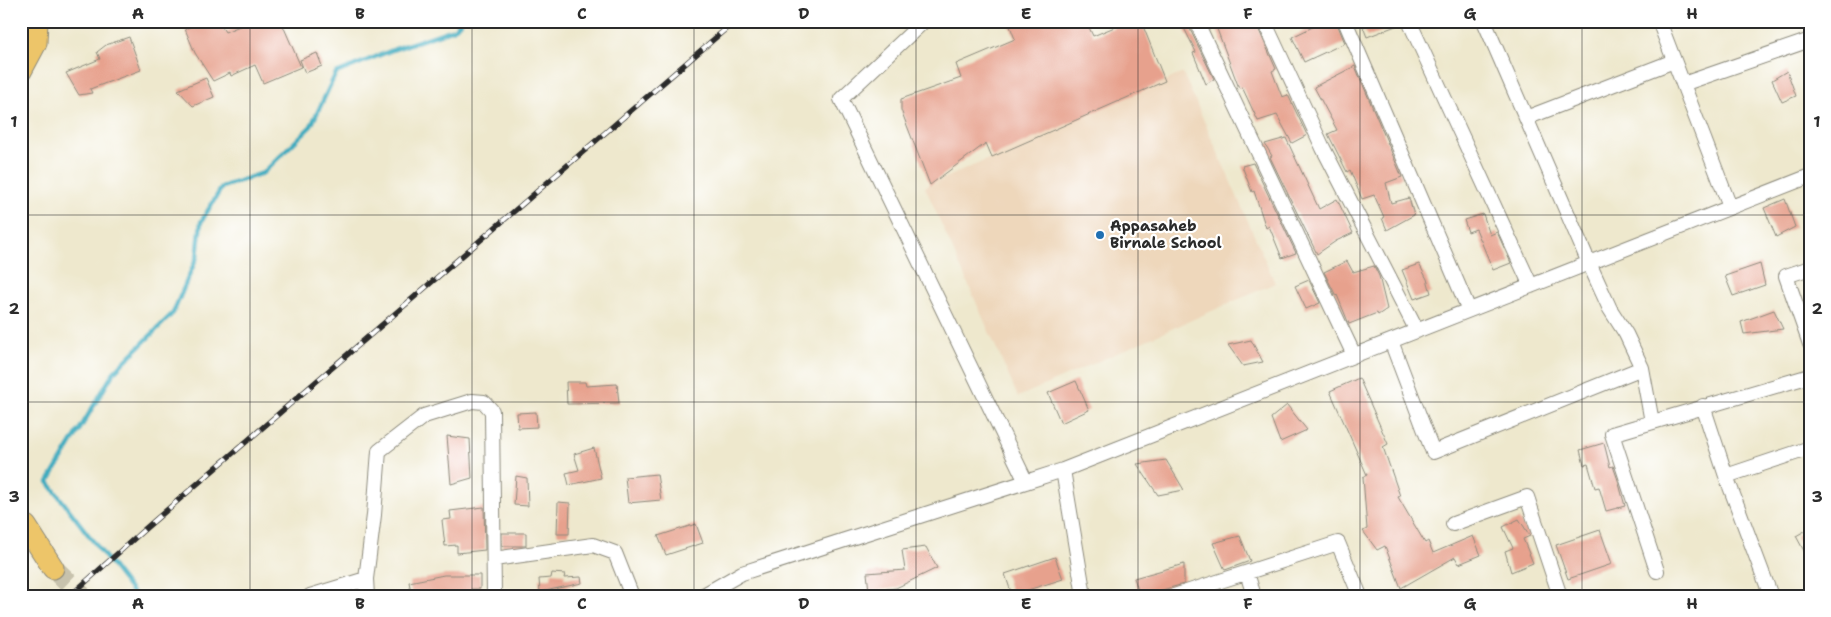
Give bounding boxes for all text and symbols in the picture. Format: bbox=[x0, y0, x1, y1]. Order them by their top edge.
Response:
text: A bbox=[132, 3, 144, 24]
text: B bbox=[355, 3, 365, 24]
text: C bbox=[577, 3, 587, 24]
text: D bbox=[798, 3, 810, 24]
text: E bbox=[1021, 3, 1031, 24]
text: F bbox=[1243, 3, 1253, 24]
text: G bbox=[1464, 3, 1477, 24]
text: H bbox=[1686, 3, 1698, 24]
text: 1 bbox=[10, 111, 18, 132]
text: 1 bbox=[1813, 111, 1821, 132]
place label: Appasaheb Birnale School bbox=[1110, 216, 1222, 253]
marker: Appasaheb Birnale School bbox=[1094, 229, 1106, 241]
text: 2 bbox=[8, 298, 20, 319]
text: 2 bbox=[1811, 298, 1823, 319]
text: 3 bbox=[8, 486, 20, 507]
text: 3 bbox=[1811, 486, 1823, 507]
text: A bbox=[132, 593, 144, 614]
text: B bbox=[355, 593, 365, 614]
text: C bbox=[577, 593, 587, 614]
text: D bbox=[798, 593, 810, 614]
text: E bbox=[1021, 593, 1031, 614]
text: F bbox=[1243, 593, 1253, 614]
text: G bbox=[1464, 593, 1477, 614]
text: H bbox=[1686, 593, 1698, 614]

